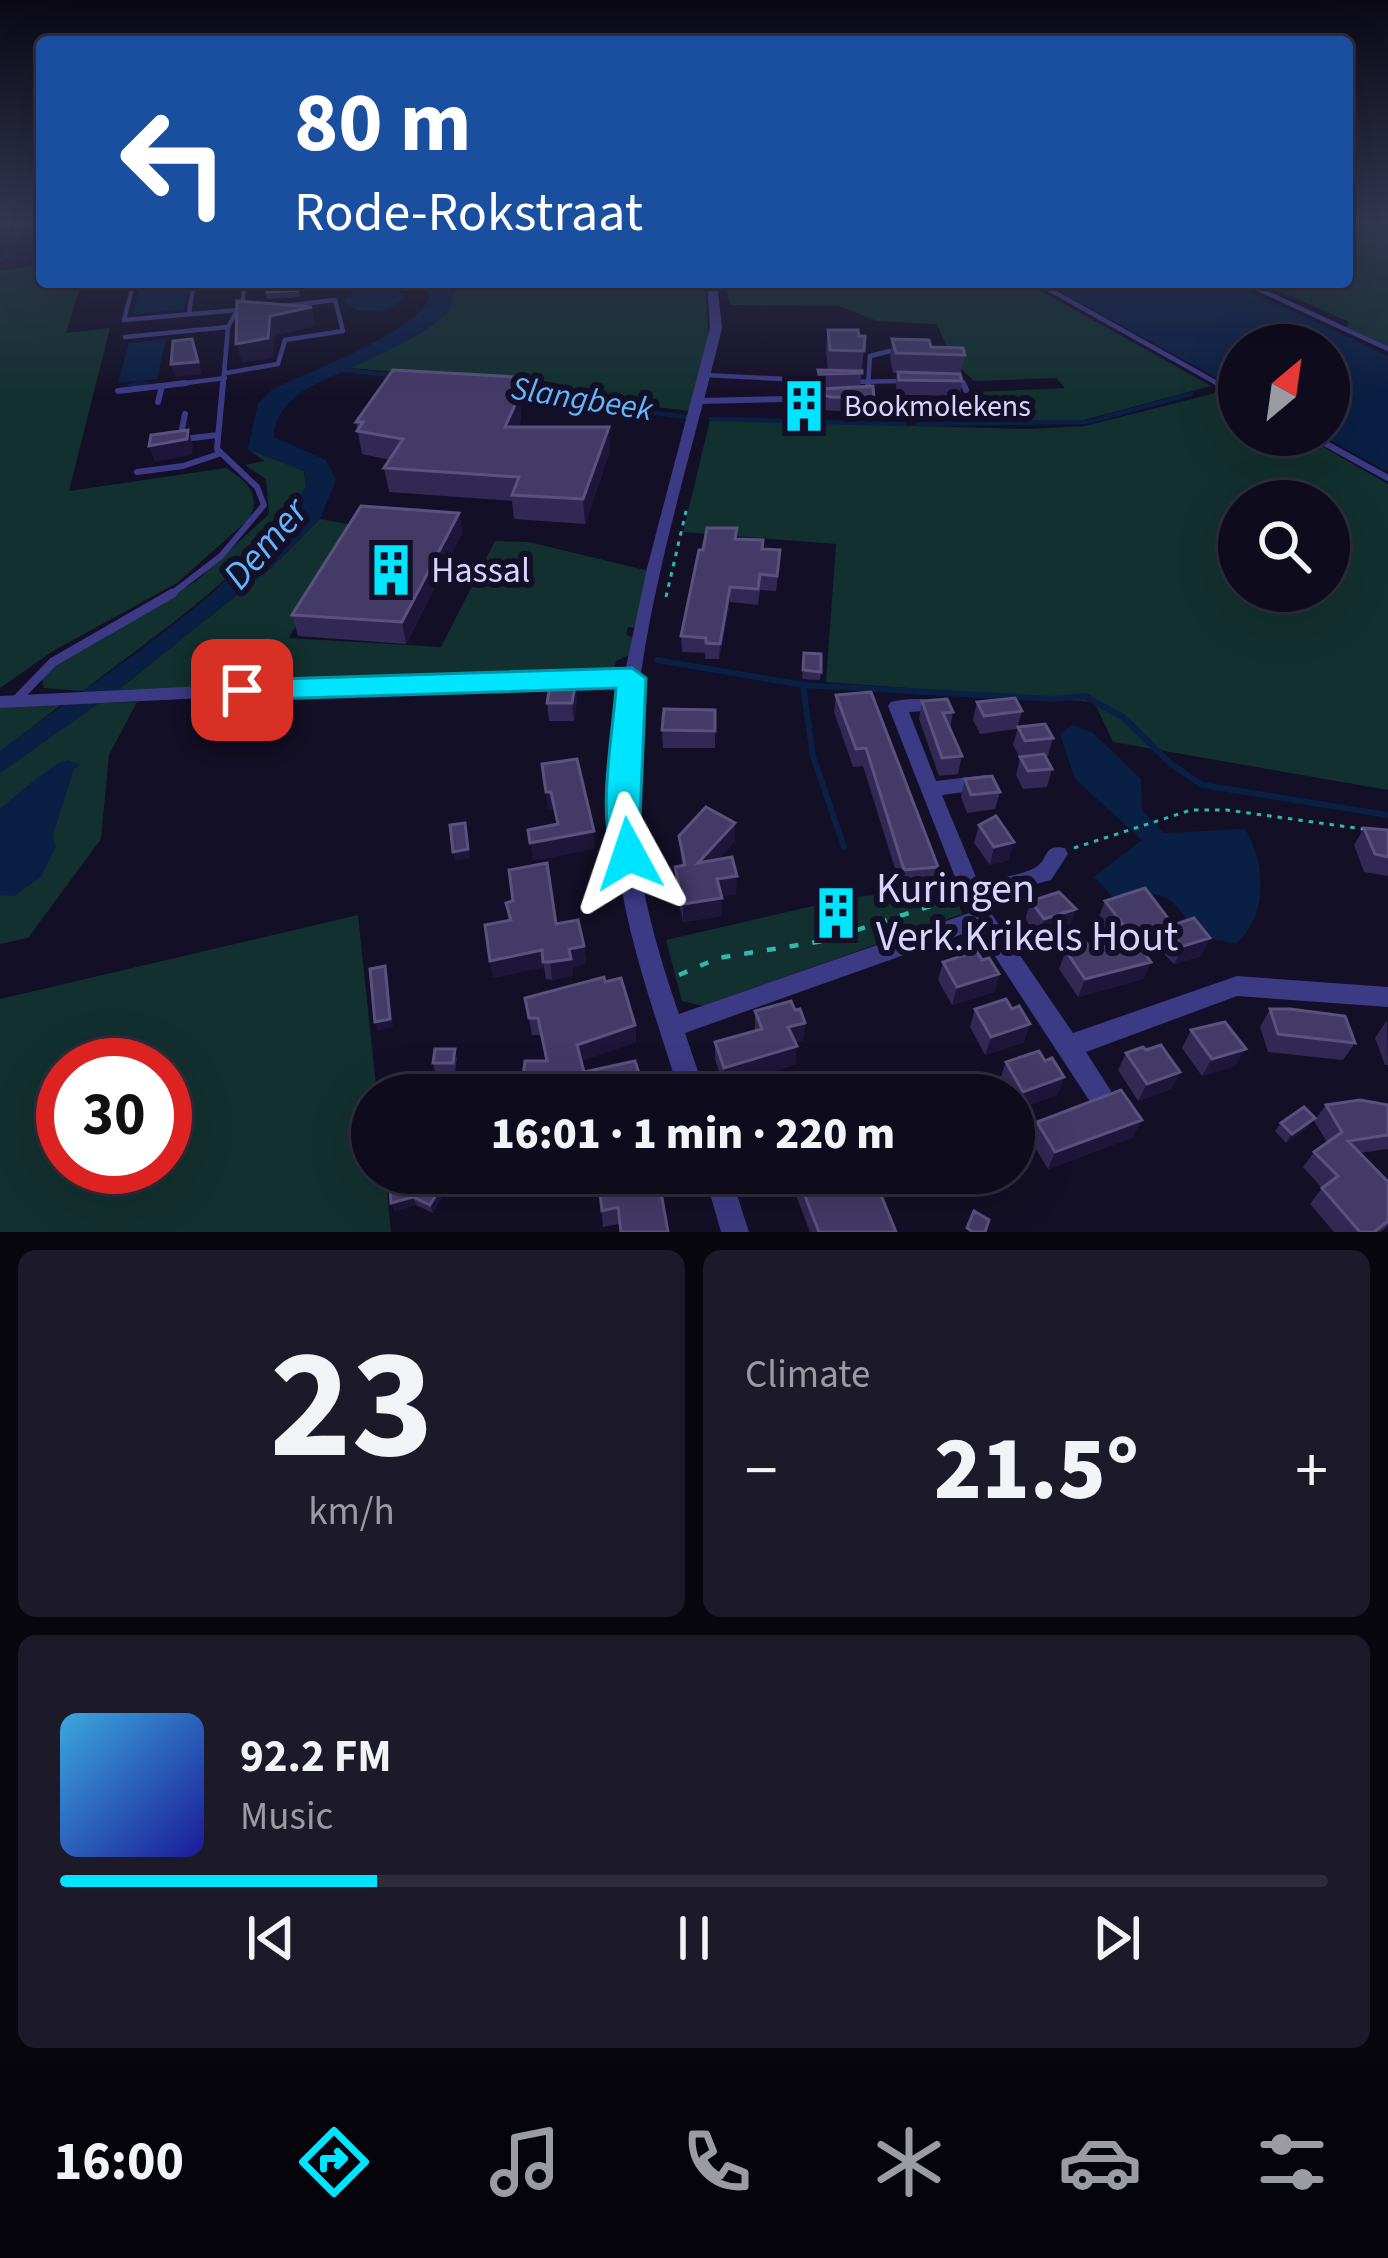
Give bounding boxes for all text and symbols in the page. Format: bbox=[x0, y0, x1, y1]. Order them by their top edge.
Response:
text: 80 m bbox=[294, 64, 472, 184]
icon: left bbox=[96, 84, 252, 240]
text: Rode-Rokstraat bbox=[294, 175, 643, 252]
north arrow bbox=[1218, 324, 1350, 456]
map controls bbox=[1218, 324, 1350, 612]
water label: Slangbeek bbox=[508, 365, 657, 434]
building icon: Bookmolekens bbox=[775, 377, 833, 435]
place label: Bookmolekens bbox=[844, 385, 1031, 428]
button: search bbox=[1218, 480, 1350, 612]
water label: Demer bbox=[210, 485, 323, 602]
building icon: Hassal bbox=[362, 541, 420, 599]
place label: Hassal bbox=[431, 545, 530, 596]
pin bbox=[191, 639, 293, 741]
icon: arrive bbox=[209, 657, 275, 723]
position arrow bbox=[566, 791, 692, 917]
place label: Kuringen Verk.Krikels Hout bbox=[876, 859, 1178, 967]
building icon: Kuringen Verk.Krikels Hout bbox=[807, 884, 865, 942]
speed limit sign: 30 bbox=[36, 1038, 192, 1194]
text: 16:01 · 1 min · 220 m bbox=[491, 1102, 895, 1166]
text: 23 bbox=[269, 1295, 434, 1517]
text: Climate bbox=[745, 1347, 870, 1403]
text: 21.5° bbox=[934, 1406, 1139, 1534]
text: − bbox=[745, 1424, 778, 1518]
text: + bbox=[1295, 1424, 1328, 1518]
text: km/h bbox=[308, 1484, 395, 1540]
text: 92.2 FM bbox=[240, 1725, 392, 1789]
text: Music bbox=[240, 1789, 333, 1845]
icon: previous bbox=[238, 1905, 304, 1971]
icon: pause bbox=[661, 1905, 727, 1971]
icon: next bbox=[1084, 1905, 1150, 1971]
icon: directions bbox=[292, 2120, 376, 2204]
icon: music bbox=[483, 2120, 567, 2204]
icon: phone bbox=[675, 2120, 759, 2204]
icon: climate bbox=[867, 2120, 951, 2204]
icon: car bbox=[1058, 2120, 1142, 2204]
icon: filters bbox=[1250, 2120, 1334, 2204]
text: 16:00 bbox=[54, 2124, 184, 2201]

